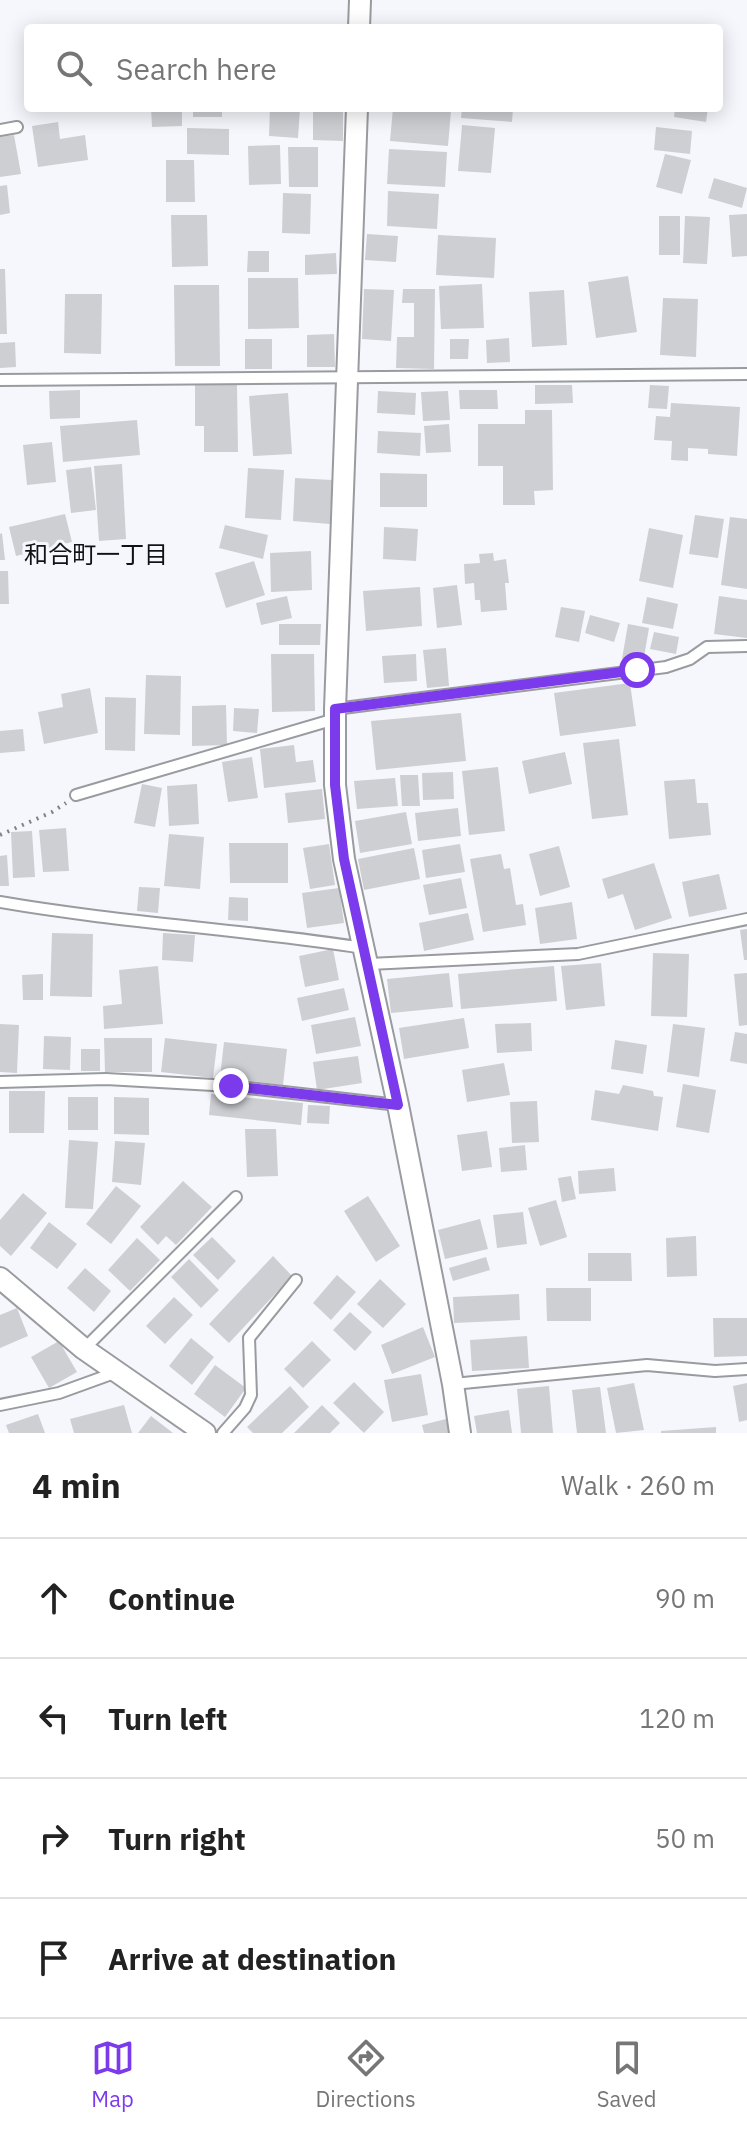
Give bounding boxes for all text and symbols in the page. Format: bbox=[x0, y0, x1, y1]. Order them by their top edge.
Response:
search box bbox=[24, 24, 723, 112]
icon: search bbox=[52, 46, 96, 90]
text: Search here bbox=[116, 49, 277, 88]
district label: 和合町一丁目 bbox=[24, 538, 168, 570]
route start bbox=[619, 652, 655, 688]
route end bbox=[213, 1068, 249, 1104]
text: 4 min bbox=[32, 1463, 121, 1507]
text: Walk · 260 m bbox=[561, 1468, 715, 1502]
icon: ahead bbox=[32, 1576, 76, 1620]
text: Continue bbox=[108, 1579, 235, 1618]
text: 90 m bbox=[655, 1581, 715, 1615]
icon: left bbox=[32, 1696, 76, 1740]
text: Turn left bbox=[108, 1699, 227, 1738]
text: 120 m bbox=[639, 1701, 715, 1735]
icon: right bbox=[32, 1816, 76, 1860]
text: Turn right bbox=[108, 1819, 246, 1858]
text: 50 m bbox=[655, 1821, 715, 1855]
icon: arrive bbox=[32, 1936, 76, 1980]
text: Arrive at destination bbox=[108, 1939, 396, 1978]
tab: Map bbox=[91, 2036, 135, 2113]
tab: Directions bbox=[316, 2036, 416, 2113]
tab: Saved bbox=[597, 2036, 656, 2113]

